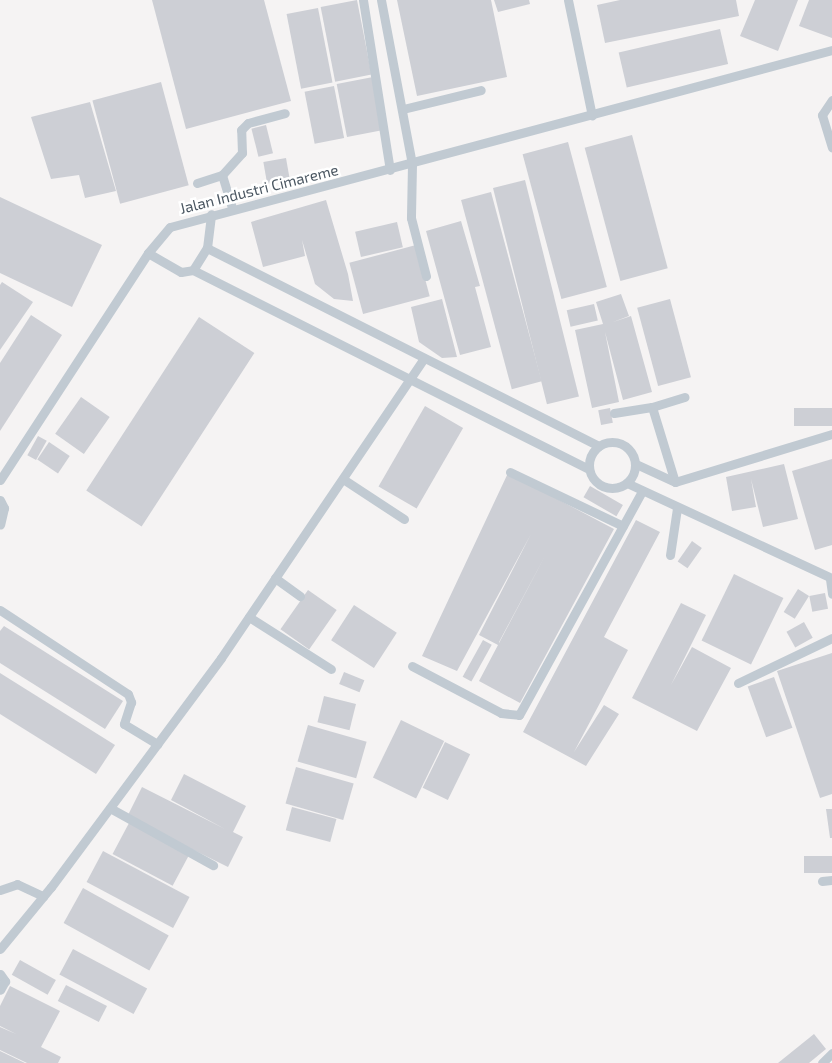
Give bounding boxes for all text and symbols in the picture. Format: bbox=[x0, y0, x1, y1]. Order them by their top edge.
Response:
street label: Jalan Industri Cimareme bbox=[178, 161, 340, 217]

